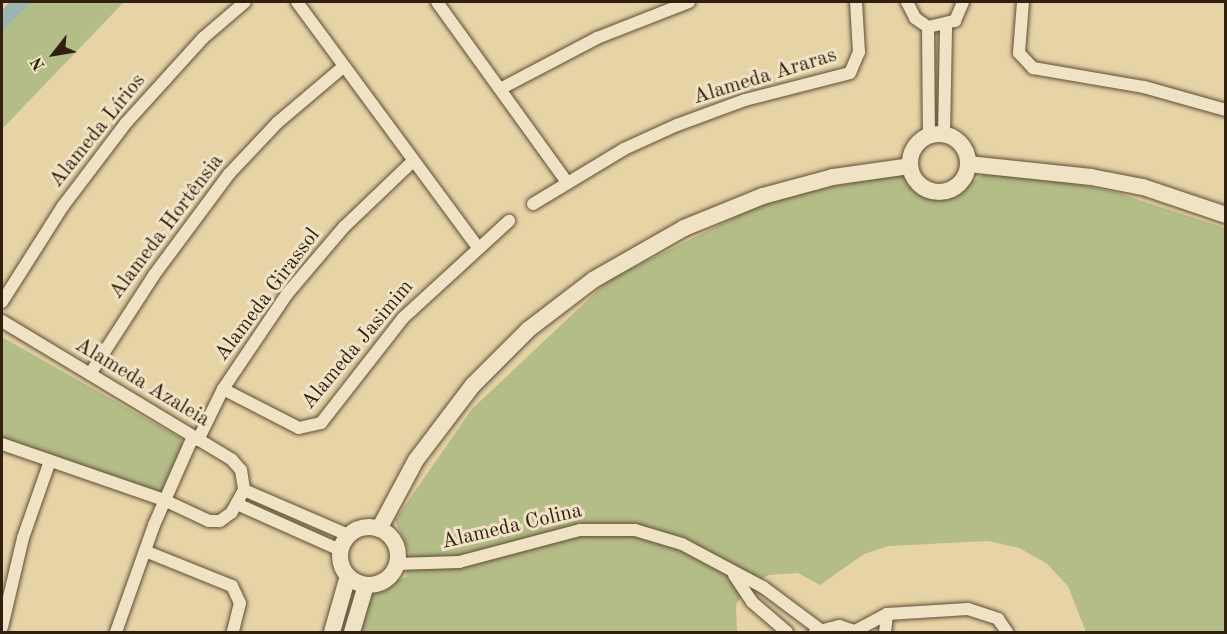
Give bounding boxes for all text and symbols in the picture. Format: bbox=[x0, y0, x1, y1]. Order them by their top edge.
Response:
north arrow bbox=[24, 24, 84, 84]
street label: Alameda Araras bbox=[690, 43, 840, 111]
text: N bbox=[29, 54, 49, 73]
street label: Alameda Lírios bbox=[44, 69, 152, 193]
street label: Alameda Hortênsia bbox=[104, 150, 230, 304]
street label: Alameda Girassol bbox=[210, 224, 326, 366]
street label: Alameda Jasimim bbox=[297, 275, 419, 415]
street label: Alameda Azaleia bbox=[70, 333, 214, 433]
street label: Alameda Colina bbox=[439, 499, 585, 555]

